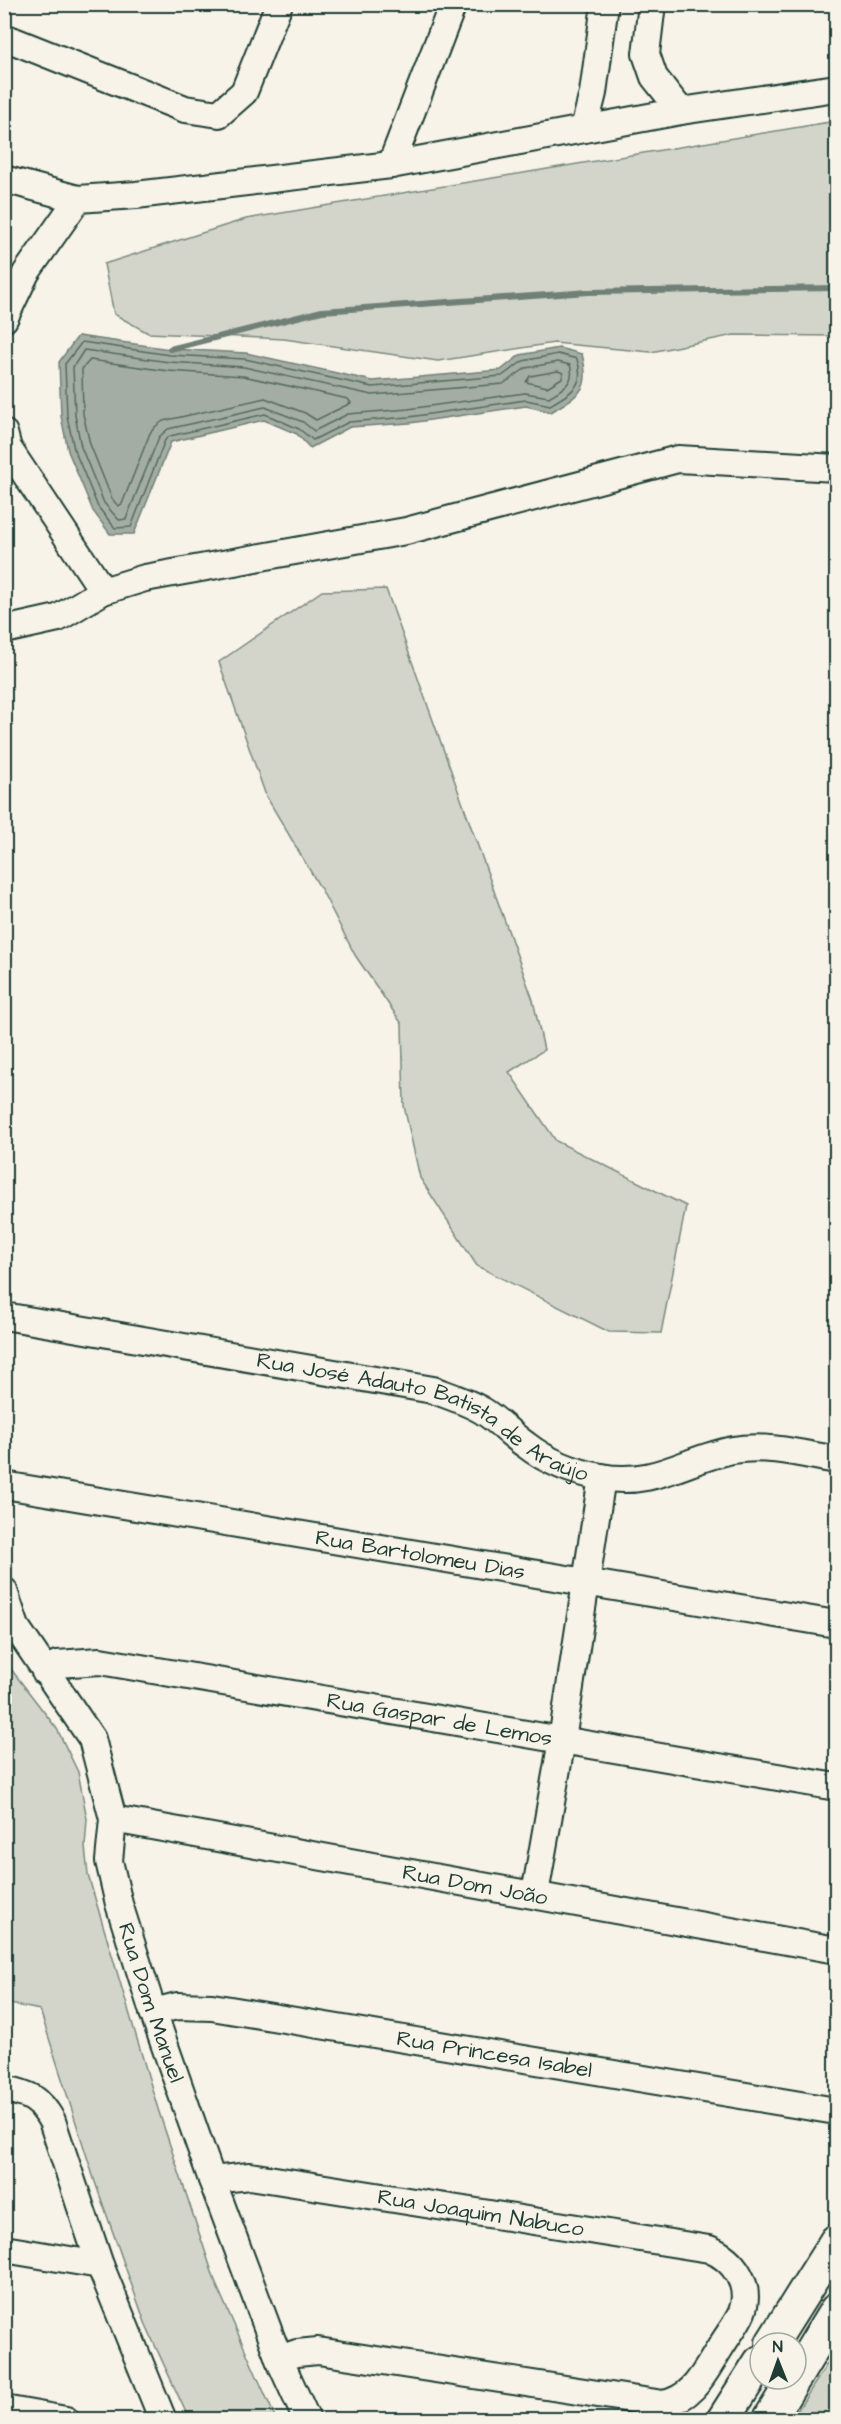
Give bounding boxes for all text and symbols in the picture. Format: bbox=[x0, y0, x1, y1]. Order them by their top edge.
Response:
street label: Rua José Adauto Batista de Araújo bbox=[254, 1344, 592, 1489]
street label: Rua Bartolomeu Dias bbox=[313, 1522, 527, 1587]
street label: Rua Gaspar de Lemos bbox=[324, 1685, 555, 1754]
street label: Rua Dom João bbox=[400, 1856, 551, 1913]
street label: Rua Dom Manuel bbox=[110, 1919, 192, 2087]
street label: Rua Princesa Isabel bbox=[394, 2023, 594, 2086]
street label: Rua Joaquim Nabuco bbox=[375, 2181, 587, 2245]
north arrow bbox=[748, 2331, 808, 2391]
text: N bbox=[773, 2336, 783, 2358]

